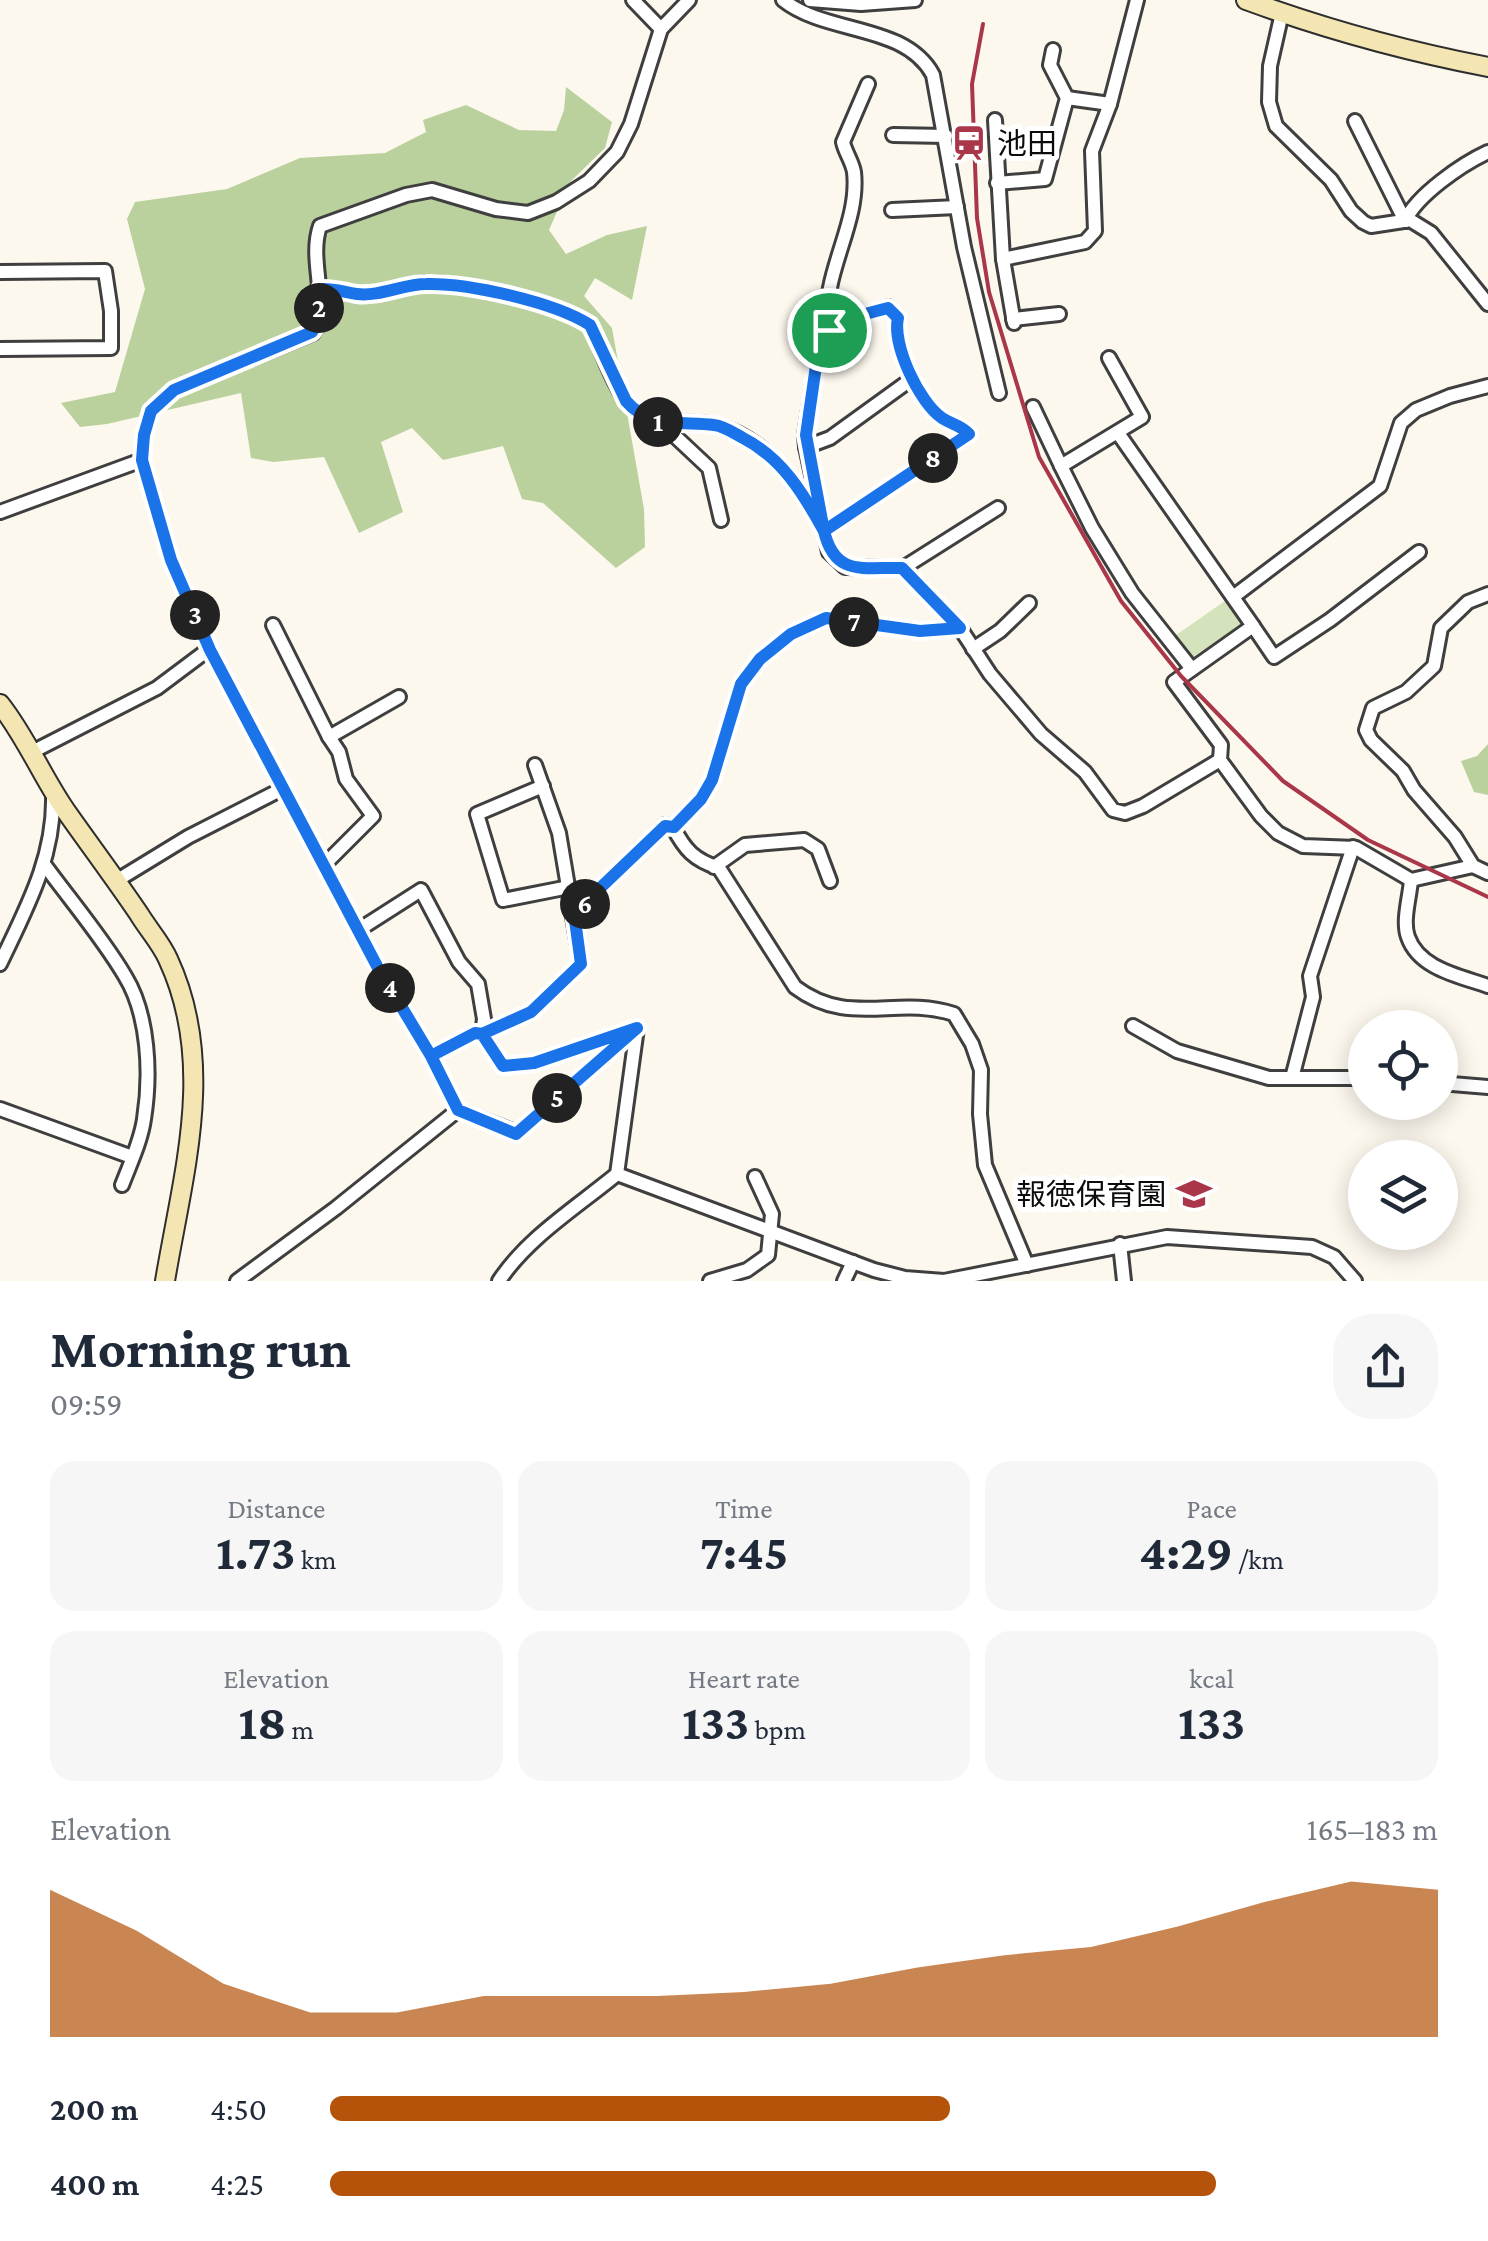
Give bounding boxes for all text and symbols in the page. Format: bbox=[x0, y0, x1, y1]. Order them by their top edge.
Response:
station icon: 池田 bbox=[950, 124, 988, 162]
place label: 池田 bbox=[997, 127, 1057, 160]
pin: 2 bbox=[294, 283, 344, 333]
pin bbox=[787, 288, 872, 373]
text: 2 bbox=[312, 292, 326, 323]
icon: arrive bbox=[802, 303, 857, 358]
pin: 1 bbox=[633, 397, 683, 447]
text: 1 bbox=[653, 406, 663, 437]
pin: 8 bbox=[908, 433, 958, 483]
text: 8 bbox=[925, 442, 941, 473]
pin: 3 bbox=[170, 590, 220, 640]
pin: 7 bbox=[829, 597, 879, 647]
text: 3 bbox=[188, 599, 202, 630]
text: 7 bbox=[847, 606, 861, 637]
pin: 6 bbox=[560, 879, 610, 929]
text: 6 bbox=[577, 888, 593, 919]
pin: 4 bbox=[365, 963, 415, 1013]
text: 4 bbox=[382, 972, 398, 1003]
map controls bbox=[1348, 1010, 1458, 1250]
button: locate bbox=[1348, 1010, 1458, 1120]
pin: 5 bbox=[532, 1073, 582, 1123]
text: 5 bbox=[550, 1082, 564, 1113]
button: layers bbox=[1348, 1140, 1458, 1250]
school or university icon: 報徳保育園 bbox=[1175, 1175, 1213, 1213]
place label: 報徳保育園 bbox=[1016, 1178, 1166, 1211]
button: share bbox=[1333, 1314, 1438, 1419]
text: Morning run bbox=[50, 1318, 351, 1379]
text: 09:59 bbox=[50, 1386, 123, 1422]
text: Distance bbox=[227, 1493, 325, 1524]
text: Time bbox=[715, 1493, 773, 1524]
text: Pace bbox=[1186, 1493, 1237, 1524]
text: 1.73 bbox=[216, 1524, 295, 1580]
text: 7:45 bbox=[700, 1524, 788, 1580]
text: 4:29 bbox=[1139, 1524, 1233, 1580]
text: km bbox=[295, 1544, 337, 1575]
text: /km bbox=[1233, 1544, 1284, 1575]
text: Elevation bbox=[223, 1663, 329, 1694]
text: Heart rate bbox=[688, 1663, 800, 1694]
text: kcal bbox=[1189, 1663, 1234, 1694]
text: 18 bbox=[239, 1694, 286, 1750]
text: 133 bbox=[682, 1694, 749, 1750]
text: 133 bbox=[1178, 1694, 1245, 1750]
text: m bbox=[286, 1714, 314, 1745]
text: bpm bbox=[749, 1714, 806, 1745]
text: Elevation bbox=[50, 1811, 171, 1847]
text: 165–183 m bbox=[1307, 1811, 1438, 1847]
text: 200 m bbox=[50, 2091, 138, 2127]
text: 4:50 bbox=[210, 2091, 267, 2127]
text: 400 m bbox=[50, 2166, 139, 2202]
text: 4:25 bbox=[210, 2166, 264, 2202]

